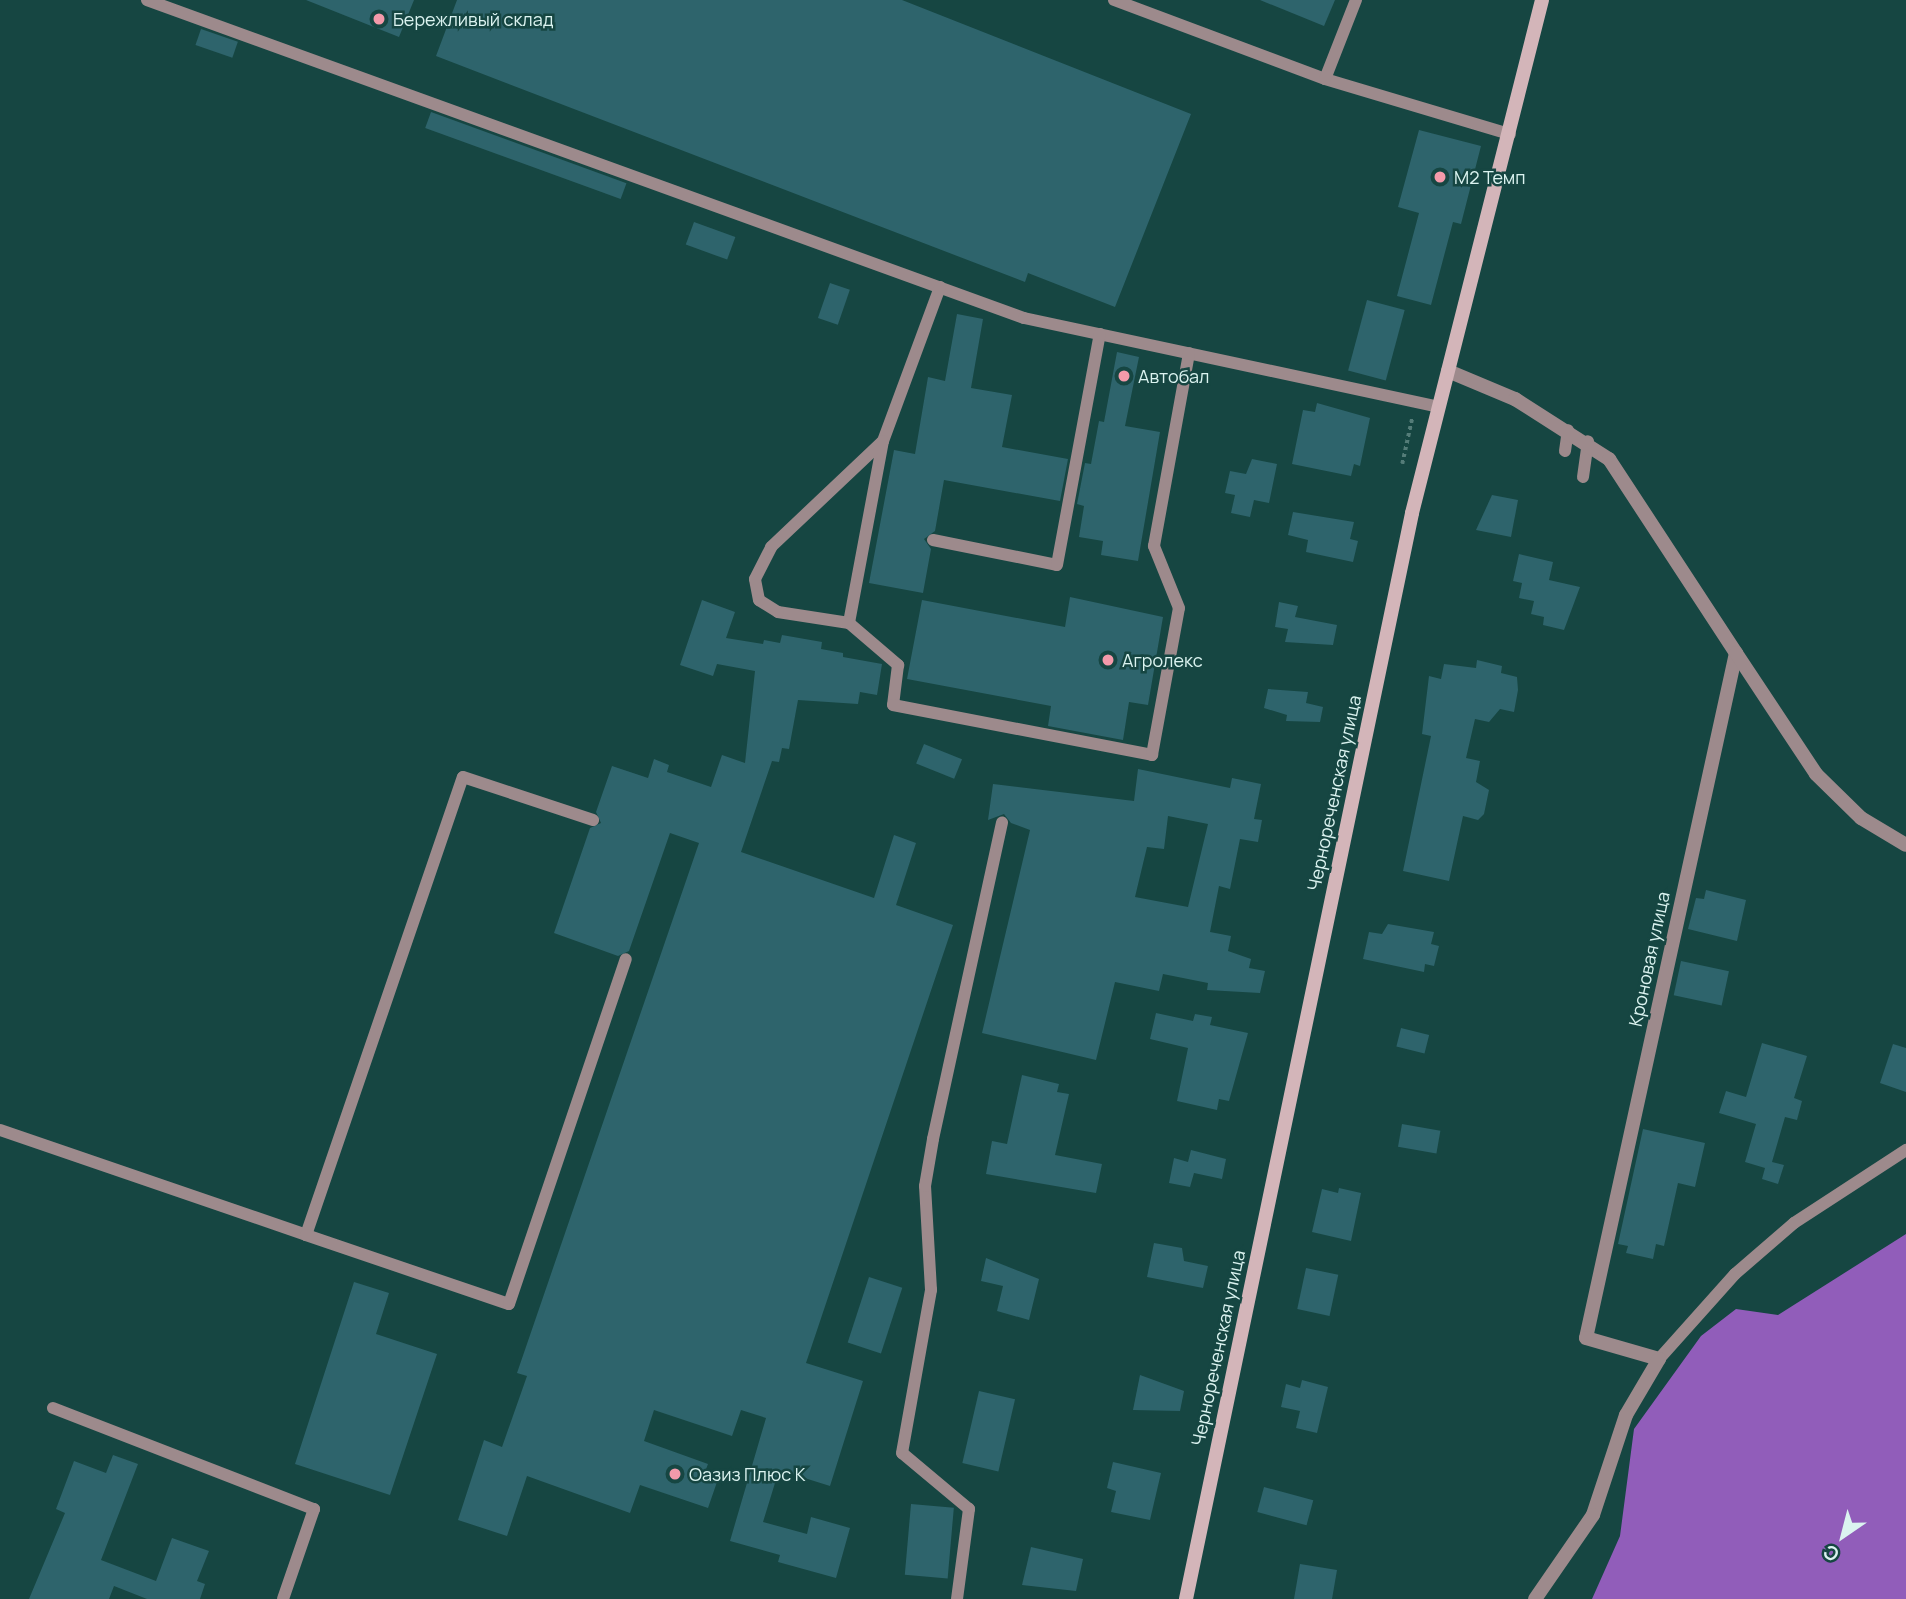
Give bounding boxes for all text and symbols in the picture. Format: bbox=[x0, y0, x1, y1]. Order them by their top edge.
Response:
place label: Бережливый склад bbox=[393, 8, 553, 30]
marker: Бережливый склад bbox=[371, 11, 387, 27]
place label: М2 Темп bbox=[1454, 166, 1525, 188]
marker: М2 Темп bbox=[1432, 169, 1448, 185]
place label: Автобал bbox=[1138, 365, 1209, 387]
marker: Автобал bbox=[1116, 368, 1132, 384]
place label: Агролекс bbox=[1122, 649, 1203, 671]
marker: Агролекс bbox=[1100, 652, 1116, 668]
street label: Чернореченская улица bbox=[1303, 693, 1365, 893]
street label: Кроновая улица bbox=[1624, 890, 1674, 1028]
street label: Чернореченская улица bbox=[1187, 1248, 1249, 1448]
place label: Оазиз Плюс К bbox=[689, 1463, 805, 1485]
marker: Оазиз Плюс К bbox=[667, 1466, 683, 1482]
north arrow bbox=[1808, 1501, 1878, 1571]
text: С bbox=[1818, 1539, 1844, 1568]

